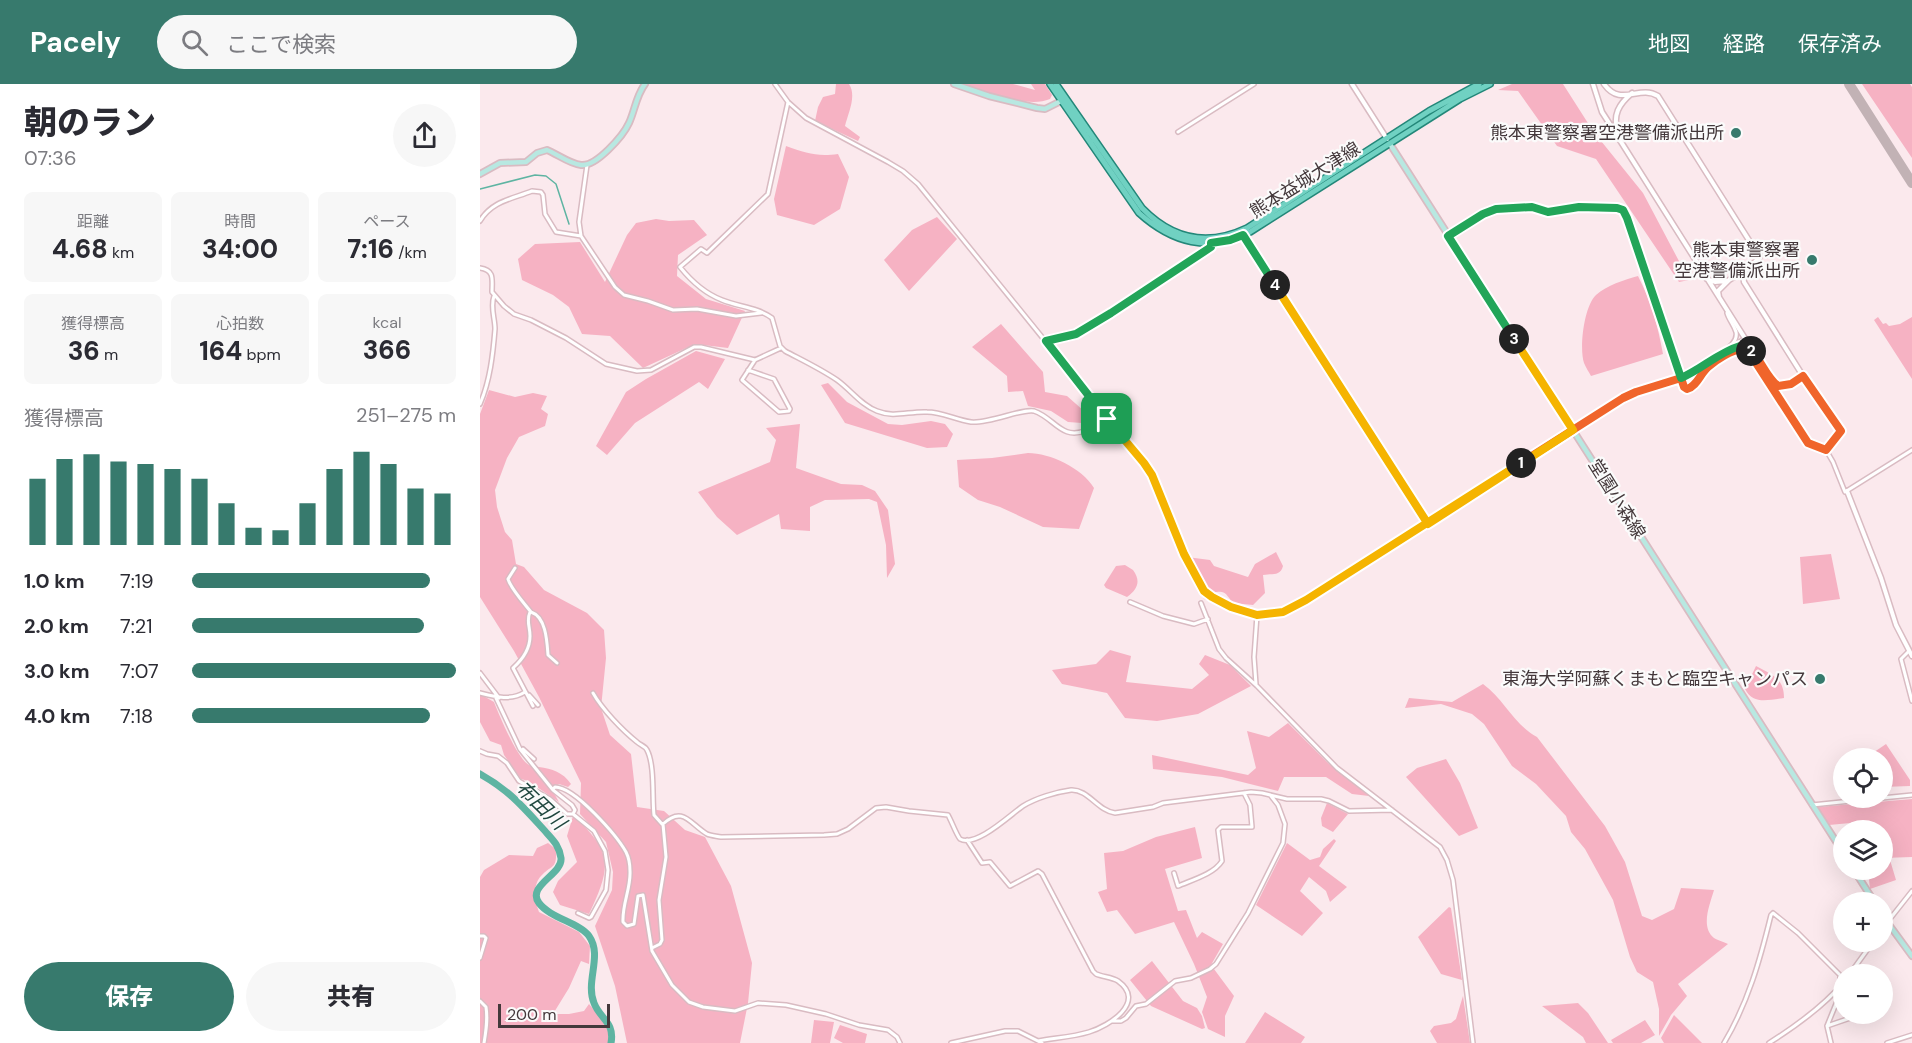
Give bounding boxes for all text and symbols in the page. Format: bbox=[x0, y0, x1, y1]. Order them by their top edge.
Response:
search box bbox=[157, 15, 577, 69]
text: Pacely bbox=[30, 24, 121, 61]
icon: search bbox=[178, 26, 211, 59]
text: ここで検索 bbox=[226, 30, 336, 59]
text: 地図 bbox=[1648, 30, 1690, 58]
text: 経路 bbox=[1723, 30, 1765, 58]
text: 保存済み bbox=[1798, 30, 1882, 58]
text: 朝のラン bbox=[24, 101, 156, 144]
button: share bbox=[393, 104, 456, 167]
place label: 熊本東警察署空港警備派出所 bbox=[1490, 121, 1724, 145]
marker: 熊本東警察署空港警備派出所 bbox=[1729, 126, 1743, 140]
street label: 熊本益城大津線 bbox=[1245, 136, 1365, 224]
text: 07:36 bbox=[24, 145, 77, 171]
text: 距離 bbox=[77, 211, 109, 232]
text: 時間 bbox=[224, 211, 256, 232]
text: ペース bbox=[363, 211, 411, 232]
text: 4.68 bbox=[52, 232, 108, 266]
text: 34:00 bbox=[202, 232, 278, 266]
text: 7:16 bbox=[347, 232, 394, 266]
place label: 熊本東警察署 空港警備派出所 bbox=[1674, 238, 1800, 283]
text: km bbox=[108, 242, 134, 263]
text: /km bbox=[394, 242, 427, 263]
marker: 熊本東警察署 空港警備派出所 bbox=[1805, 253, 1819, 267]
pin: 4 bbox=[1260, 270, 1290, 300]
text: 4 bbox=[1270, 274, 1280, 295]
text: kcal bbox=[373, 312, 401, 333]
text: 獲得標高 bbox=[61, 313, 125, 334]
text: 心拍数 bbox=[216, 313, 264, 334]
pin: 3 bbox=[1499, 324, 1529, 354]
text: 3 bbox=[1509, 328, 1519, 349]
text: 366 bbox=[363, 333, 411, 367]
text: 36 bbox=[68, 334, 100, 368]
text: 164 bbox=[199, 334, 242, 368]
pin: 2 bbox=[1736, 336, 1766, 366]
text: 2 bbox=[1746, 340, 1756, 361]
text: m bbox=[100, 344, 118, 365]
text: bpm bbox=[242, 344, 281, 365]
pin bbox=[1081, 393, 1132, 444]
text: 251–275 m bbox=[356, 402, 456, 428]
icon: arrive bbox=[1090, 402, 1123, 435]
text: 獲得標高 bbox=[24, 405, 104, 431]
pin: 1 bbox=[1506, 448, 1536, 478]
text: 1 bbox=[1518, 452, 1524, 473]
street label: 堂園小森線 bbox=[1583, 454, 1651, 544]
text: 1.0 km bbox=[24, 568, 85, 594]
text: 7:19 bbox=[120, 568, 154, 594]
text: 2.0 km bbox=[24, 613, 89, 639]
text: 7:21 bbox=[120, 613, 152, 639]
text: 3.0 km bbox=[24, 658, 89, 684]
text: 7:07 bbox=[120, 658, 159, 684]
place label: 東海大学阿蘇くまもと臨空キャンパス bbox=[1502, 667, 1808, 691]
marker: 東海大学阿蘇くまもと臨空キャンパス bbox=[1813, 672, 1827, 686]
text: 4.0 km bbox=[24, 703, 90, 729]
text: 7:18 bbox=[120, 703, 153, 729]
map controls bbox=[1833, 748, 1893, 1024]
button: locate bbox=[1833, 748, 1893, 808]
water label: 布田川 bbox=[510, 775, 573, 837]
button: layers bbox=[1833, 820, 1893, 880]
button: + bbox=[1833, 892, 1893, 952]
button: 保存 bbox=[24, 962, 234, 1031]
button: 共有 bbox=[246, 962, 456, 1031]
button: − bbox=[1833, 964, 1893, 1024]
scale bar bbox=[498, 1001, 610, 1028]
text: 200 m bbox=[507, 1004, 556, 1025]

